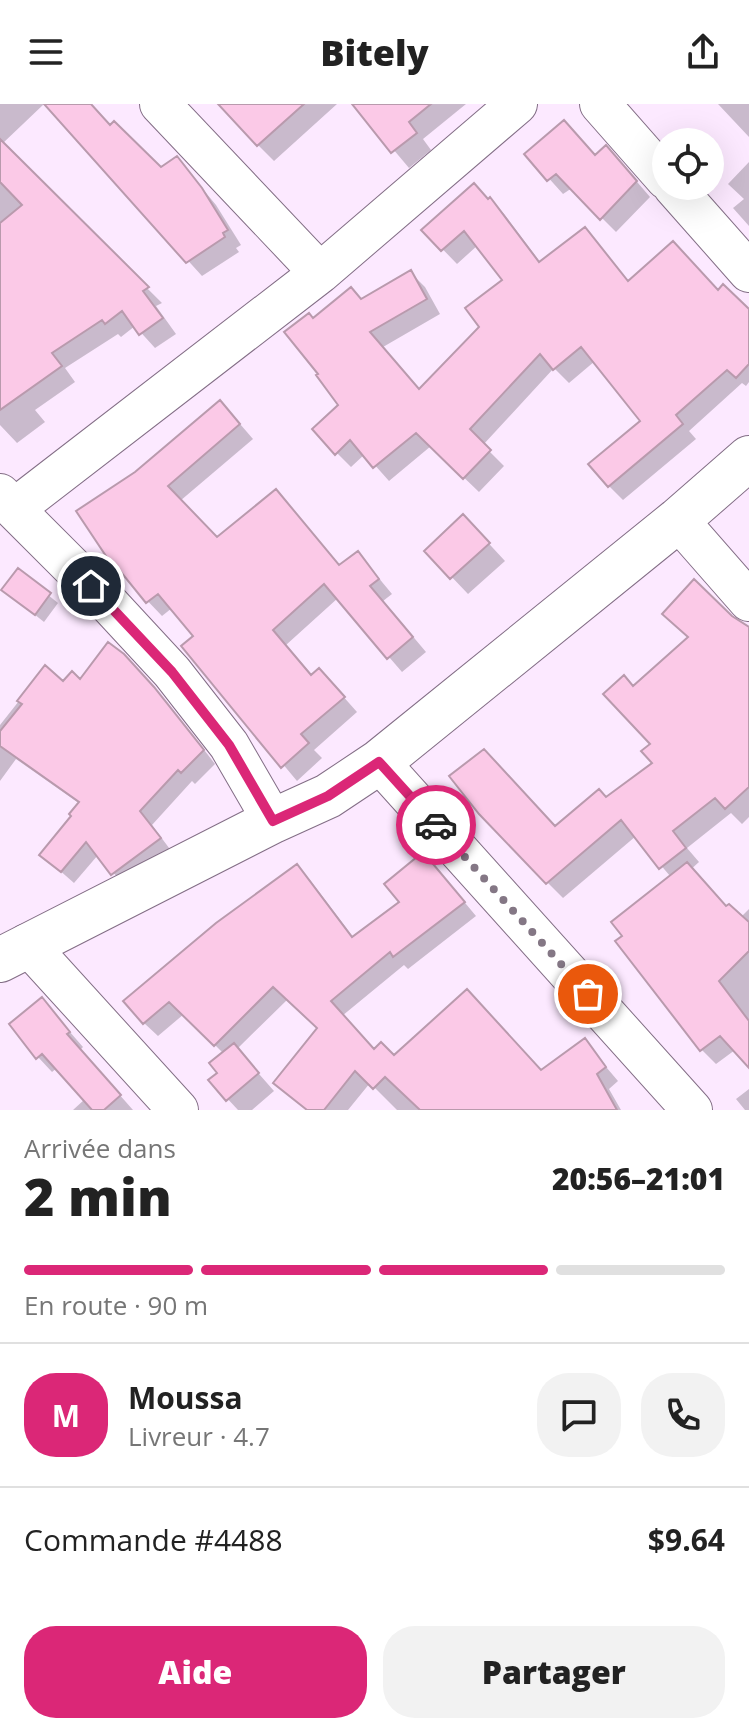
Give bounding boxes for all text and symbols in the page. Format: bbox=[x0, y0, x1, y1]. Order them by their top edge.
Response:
text: Bitely bbox=[320, 28, 429, 77]
icon: menu bbox=[24, 30, 68, 74]
icon: share bbox=[681, 30, 725, 74]
map controls bbox=[652, 128, 724, 200]
button: locate bbox=[652, 128, 724, 200]
pin bbox=[57, 552, 125, 620]
icon: home bbox=[69, 564, 113, 608]
courier bbox=[396, 785, 476, 865]
icon: car bbox=[414, 803, 458, 847]
pin bbox=[554, 960, 622, 1028]
icon: bag bbox=[566, 972, 610, 1016]
text: Arrivée dans bbox=[24, 1130, 176, 1166]
text: 20:56–21:01 bbox=[552, 1158, 725, 1199]
text: 2 min bbox=[24, 1160, 172, 1231]
text: En route · 90 m bbox=[24, 1287, 208, 1323]
button: chat bbox=[537, 1373, 621, 1457]
button: phone bbox=[641, 1373, 725, 1457]
text: Moussa bbox=[128, 1377, 243, 1418]
text: M bbox=[52, 1395, 80, 1436]
text: Livreur · 4.7 bbox=[128, 1418, 270, 1454]
text: Commande #4488 bbox=[24, 1519, 283, 1560]
text: $9.64 bbox=[648, 1519, 725, 1560]
button: Aide bbox=[24, 1626, 367, 1718]
button: Partager bbox=[383, 1626, 725, 1718]

